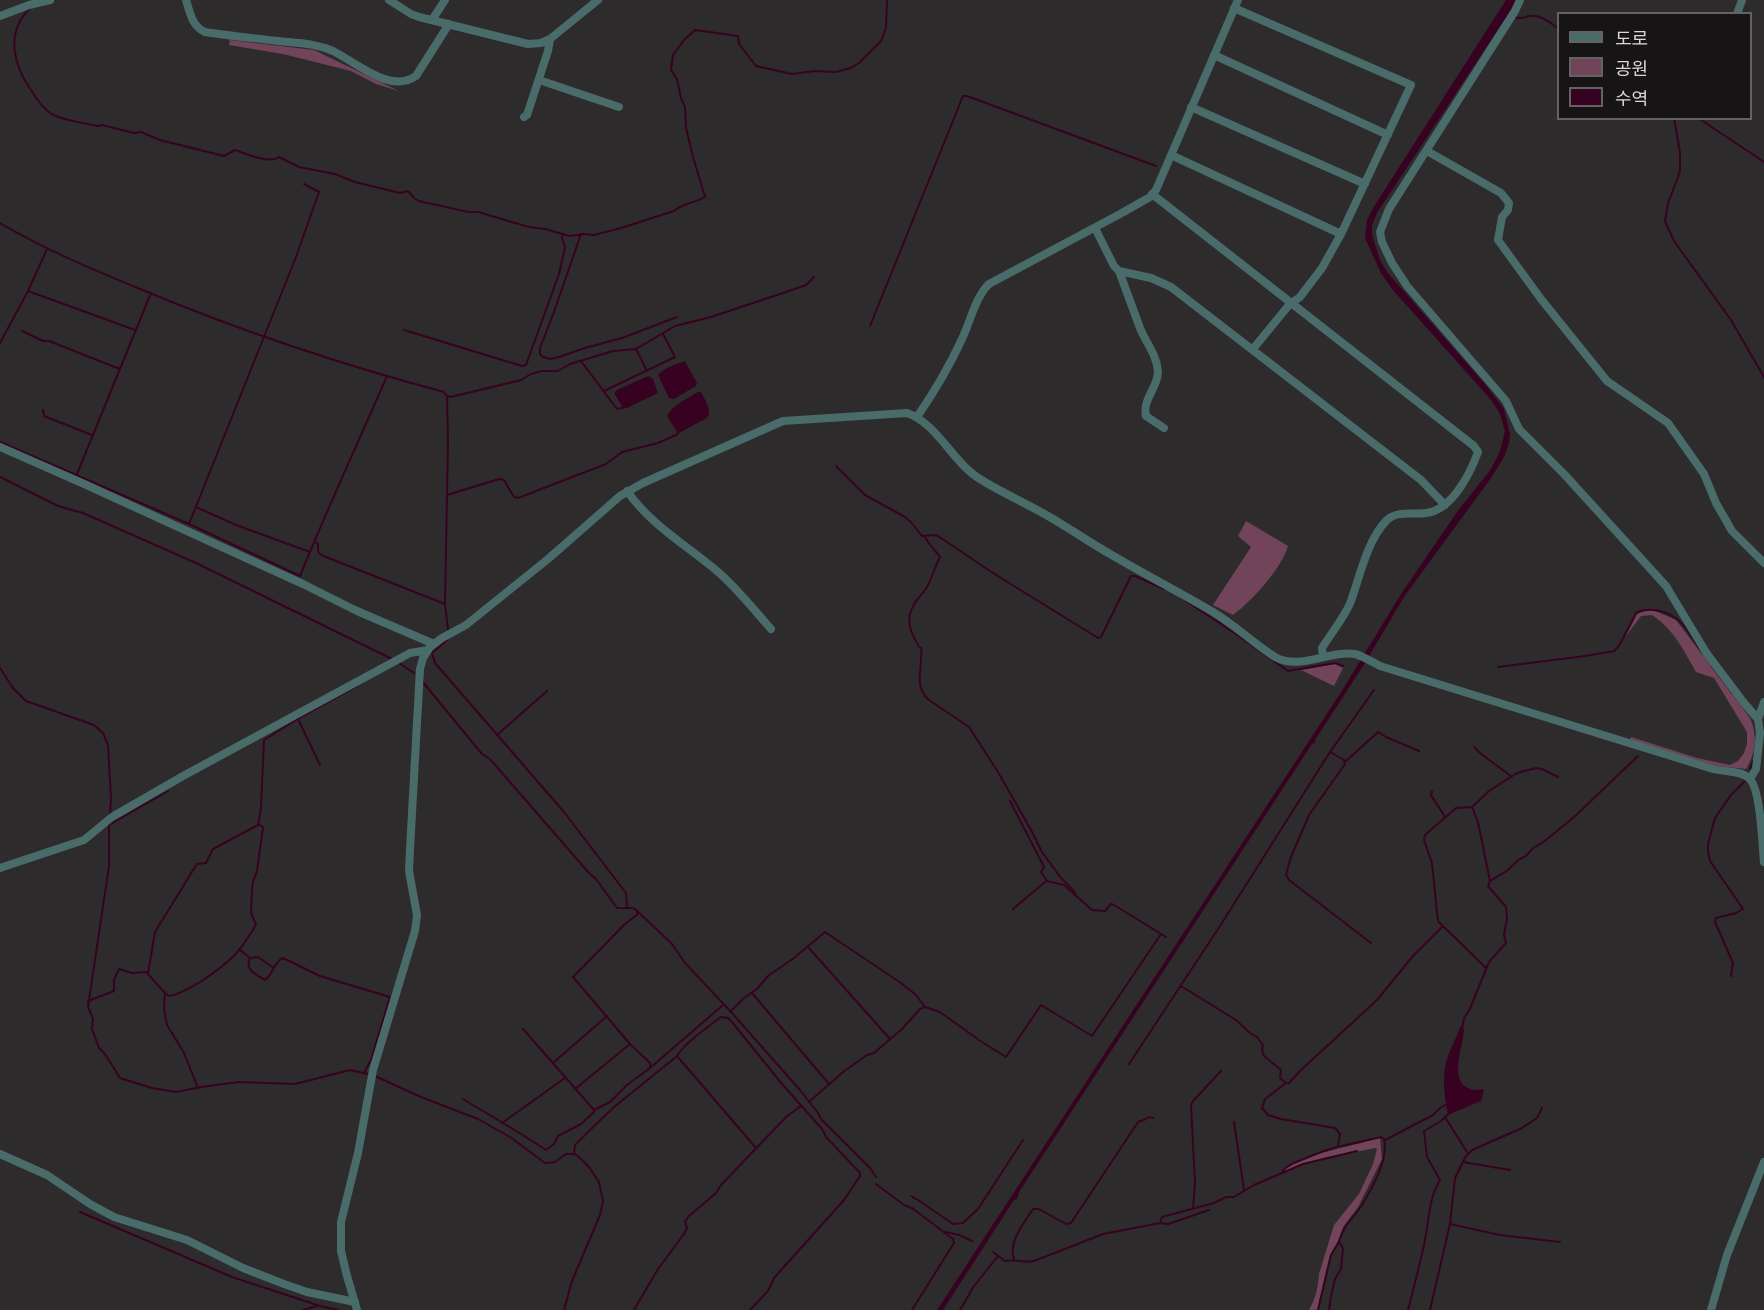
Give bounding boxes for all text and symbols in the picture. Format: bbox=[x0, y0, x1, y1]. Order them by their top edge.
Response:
legend bbox=[1557, 12, 1752, 120]
text: 도로 bbox=[1615, 27, 1648, 49]
text: 공원 bbox=[1615, 57, 1648, 79]
text: 수역 bbox=[1615, 87, 1648, 109]

